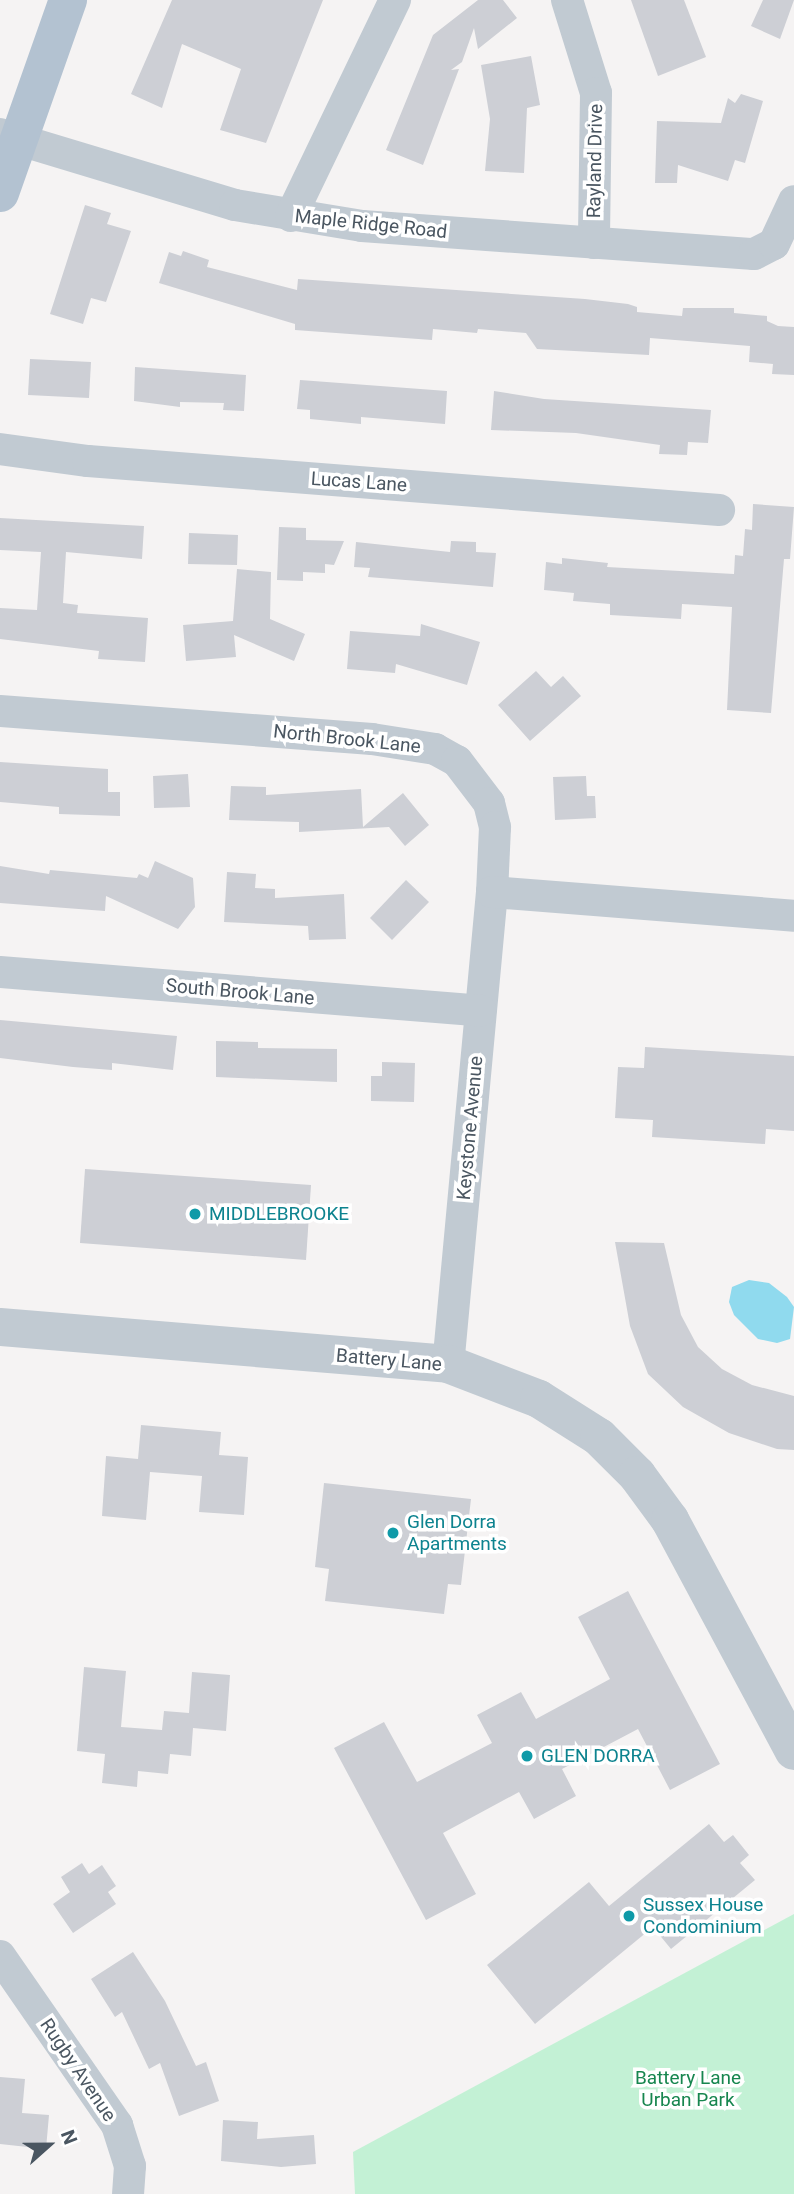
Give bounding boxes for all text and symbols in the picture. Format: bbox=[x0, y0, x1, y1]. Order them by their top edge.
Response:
street label: Rayland Drive bbox=[583, 104, 607, 218]
street label: Maple Ridge Road bbox=[294, 205, 448, 243]
street label: Lucas Lane bbox=[310, 467, 408, 497]
street label: North Brook Lane bbox=[272, 720, 422, 758]
street label: South Brook Lane bbox=[165, 974, 315, 1010]
street label: Keystone Avenue bbox=[452, 1055, 488, 1201]
place label: MIDDLEBROOKE bbox=[209, 1203, 349, 1225]
marker: MIDDLEBROOKE bbox=[187, 1206, 203, 1222]
street label: Battery Lane bbox=[335, 1344, 443, 1376]
place label: Glen Dorra Apartments bbox=[407, 1511, 507, 1555]
marker: Glen Dorra Apartments bbox=[385, 1525, 401, 1541]
place label: GLEN DORRA bbox=[541, 1745, 655, 1767]
marker: GLEN DORRA bbox=[519, 1748, 535, 1764]
place label: Sussex House Condominium bbox=[643, 1894, 763, 1938]
marker: Sussex House Condominium bbox=[621, 1908, 637, 1924]
street label: Rugby Avenue bbox=[35, 2014, 121, 2126]
park label: Battery Lane Urban Park bbox=[635, 2067, 741, 2111]
north arrow bbox=[14, 2110, 84, 2180]
text: N bbox=[56, 2127, 82, 2148]

